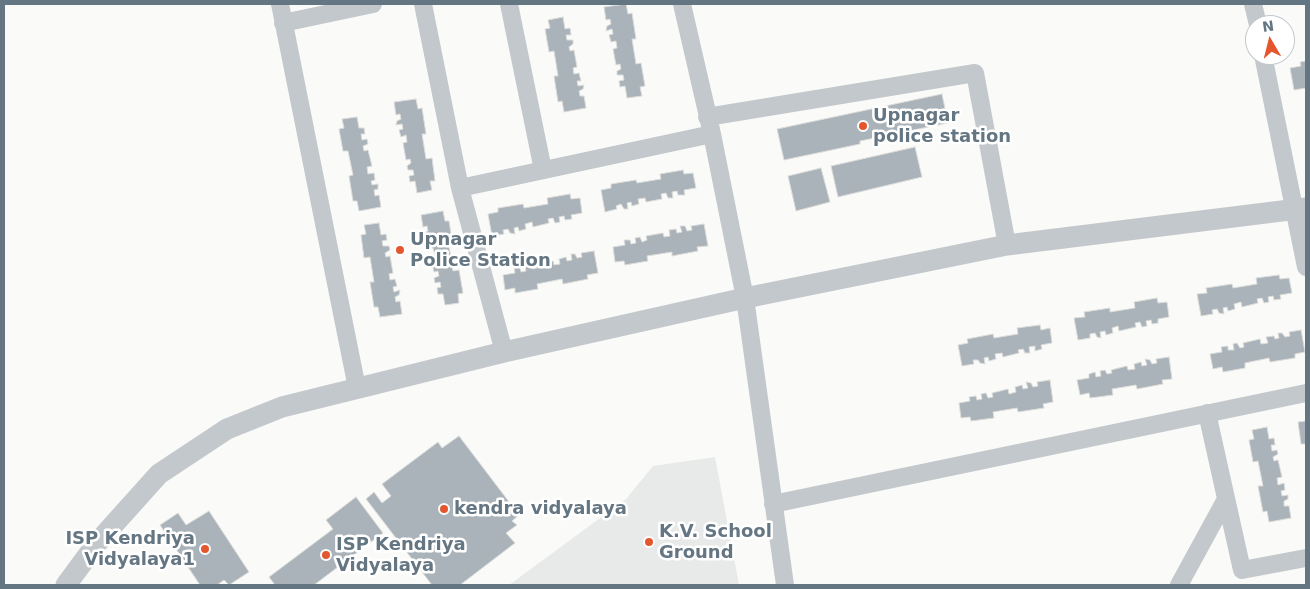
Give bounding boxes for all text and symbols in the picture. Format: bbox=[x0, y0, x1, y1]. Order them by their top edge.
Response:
north arrow bbox=[1245, 15, 1295, 65]
text: N bbox=[1261, 17, 1275, 35]
place label: Upnagar police station bbox=[873, 105, 1011, 148]
marker: Upnagar police station bbox=[857, 120, 869, 132]
place label: Upnagar Police Station bbox=[410, 229, 551, 272]
marker: Upnagar Police Station bbox=[394, 244, 406, 256]
place label: kendra vidyalaya bbox=[454, 498, 627, 520]
marker: kendra vidyalaya bbox=[438, 503, 450, 515]
place label: K.V. School Ground bbox=[659, 521, 772, 564]
place label: ISP Kendriya Vidyalaya1 bbox=[65, 528, 195, 570]
place label: ISP Kendriya Vidyalaya bbox=[336, 534, 466, 576]
marker: K.V. School Ground bbox=[643, 536, 655, 548]
marker: ISP Kendriya Vidyalaya1 bbox=[199, 543, 211, 555]
marker: ISP Kendriya Vidyalaya bbox=[320, 549, 332, 561]

